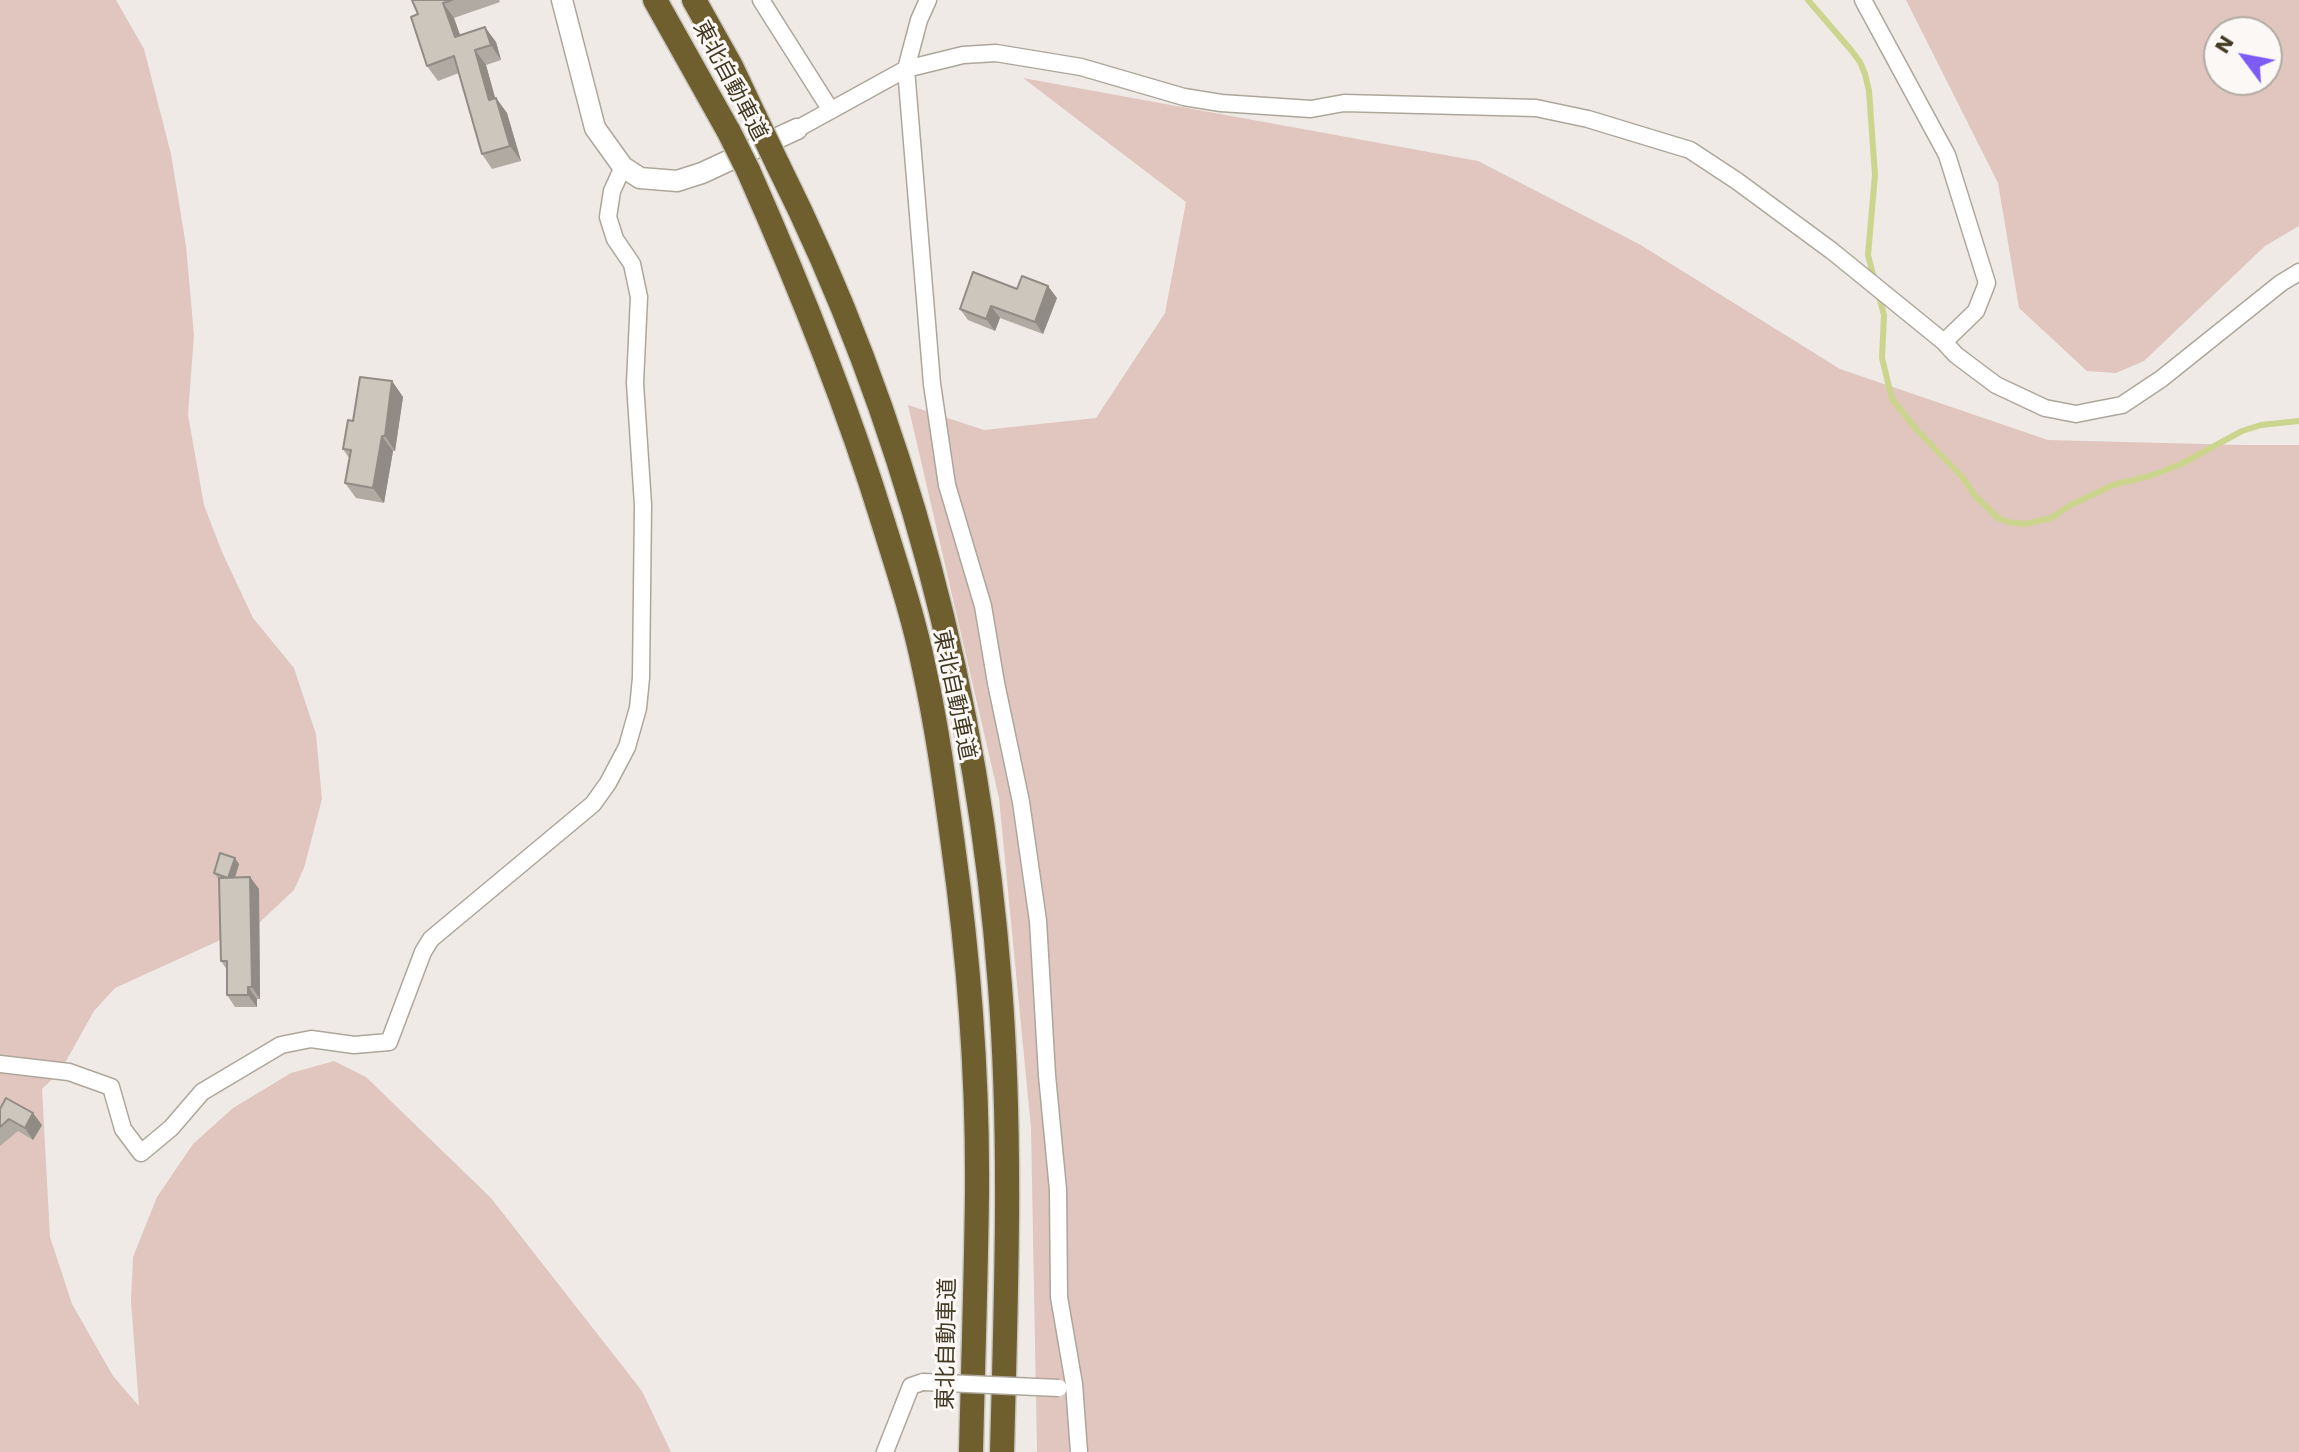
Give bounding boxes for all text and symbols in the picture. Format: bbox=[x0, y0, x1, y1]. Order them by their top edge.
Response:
north arrow bbox=[2203, 16, 2283, 96]
street label: 東北自動車道 bbox=[687, 17, 773, 145]
text: N bbox=[2209, 31, 2239, 58]
street label: 東北自動車道 bbox=[927, 628, 981, 762]
street label: 東北自動車道 bbox=[933, 1278, 961, 1410]

